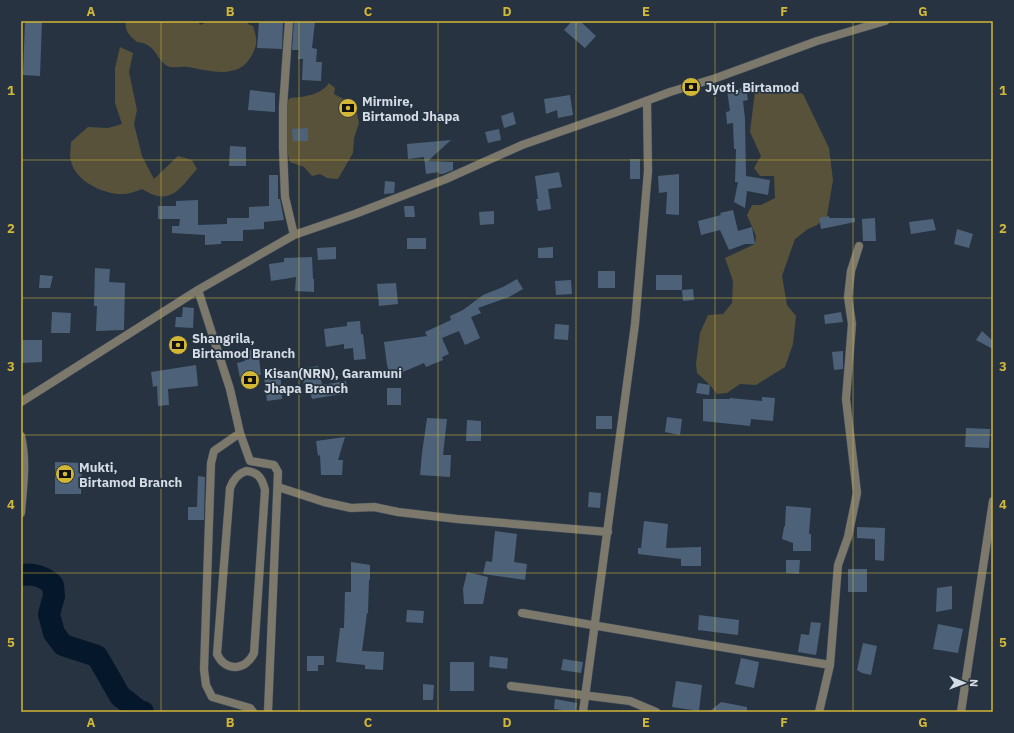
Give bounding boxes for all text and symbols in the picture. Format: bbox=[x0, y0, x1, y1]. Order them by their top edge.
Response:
text: A bbox=[87, 3, 96, 20]
text: B bbox=[226, 3, 235, 20]
text: C bbox=[364, 3, 373, 20]
text: D bbox=[502, 3, 512, 20]
text: E bbox=[642, 3, 650, 20]
text: F bbox=[780, 3, 788, 20]
text: G bbox=[918, 3, 928, 20]
bank icon: Jyoti, Birtamod bbox=[680, 76, 702, 98]
place label: Jyoti, Birtamod bbox=[705, 79, 799, 96]
text: 1 bbox=[7, 82, 15, 99]
text: 1 bbox=[999, 82, 1007, 99]
place label: Mirmire, Birtamod Jhapa bbox=[362, 93, 460, 125]
bank icon: Mirmire, Birtamod Jhapa bbox=[337, 97, 359, 119]
text: 2 bbox=[7, 220, 15, 237]
text: 2 bbox=[999, 220, 1007, 237]
place label: Shangrila, Birtamod Branch bbox=[192, 330, 295, 362]
bank icon: Shangrila, Birtamod Branch bbox=[167, 334, 189, 356]
text: 3 bbox=[7, 358, 15, 375]
text: 3 bbox=[999, 358, 1007, 375]
place label: Kisan(NRN), Garamuni Jhapa Branch bbox=[264, 365, 402, 397]
bank icon: Kisan(NRN), Garamuni Jhapa Branch bbox=[239, 369, 261, 391]
place label: Mukti, Birtamod Branch bbox=[79, 459, 182, 491]
bank icon: Mukti, Birtamod Branch bbox=[54, 463, 76, 485]
text: 4 bbox=[7, 496, 15, 513]
text: 4 bbox=[999, 496, 1007, 513]
text: 5 bbox=[7, 634, 15, 651]
text: 5 bbox=[999, 634, 1007, 651]
north arrow bbox=[944, 663, 984, 703]
text: N bbox=[967, 679, 981, 687]
text: A bbox=[87, 714, 96, 731]
text: B bbox=[226, 714, 235, 731]
text: C bbox=[364, 714, 373, 731]
text: D bbox=[502, 714, 512, 731]
text: E bbox=[642, 714, 650, 731]
text: F bbox=[780, 714, 788, 731]
text: G bbox=[918, 714, 928, 731]

